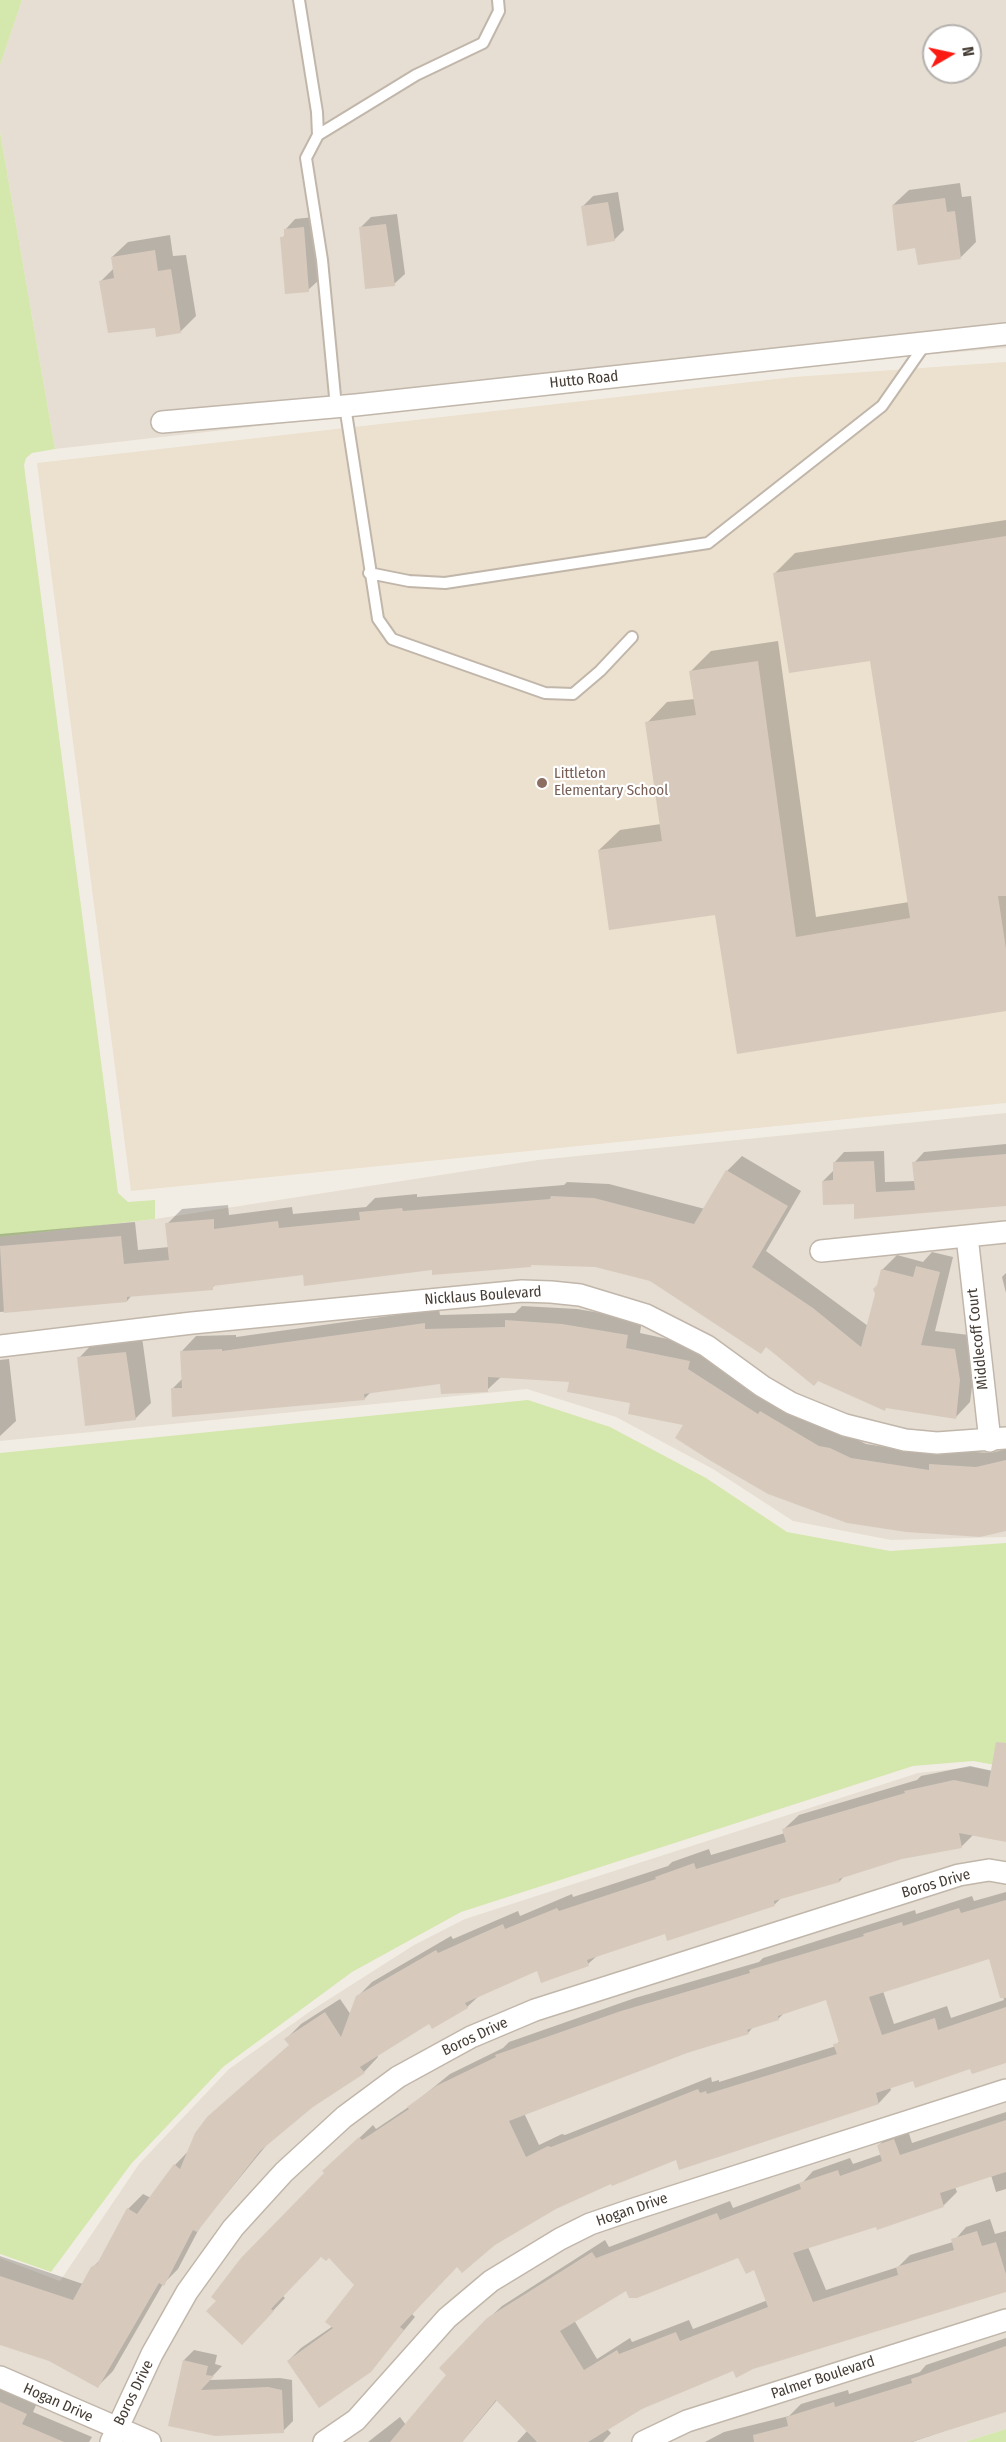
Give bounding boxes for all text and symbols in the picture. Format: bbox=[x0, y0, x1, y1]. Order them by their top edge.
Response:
north arrow bbox=[922, 24, 982, 84]
text: N bbox=[958, 45, 978, 58]
street label: Hutto Road bbox=[549, 367, 619, 393]
place label: Littleton Elementary School bbox=[554, 765, 668, 800]
marker: Littleton Elementary School bbox=[535, 776, 549, 790]
street label: Nicklaus Boulevard bbox=[424, 1283, 542, 1309]
street label: Middlecoff Court bbox=[964, 1287, 992, 1391]
street label: Boros Drive bbox=[900, 1866, 972, 1902]
street label: Boros Drive bbox=[439, 2014, 511, 2060]
street label: Hogan Drive bbox=[594, 2189, 670, 2231]
street label: Palmer Boulevard bbox=[769, 2353, 877, 2403]
street label: Boros Drive bbox=[110, 2357, 158, 2429]
street label: Hogan Drive bbox=[20, 2380, 96, 2426]

